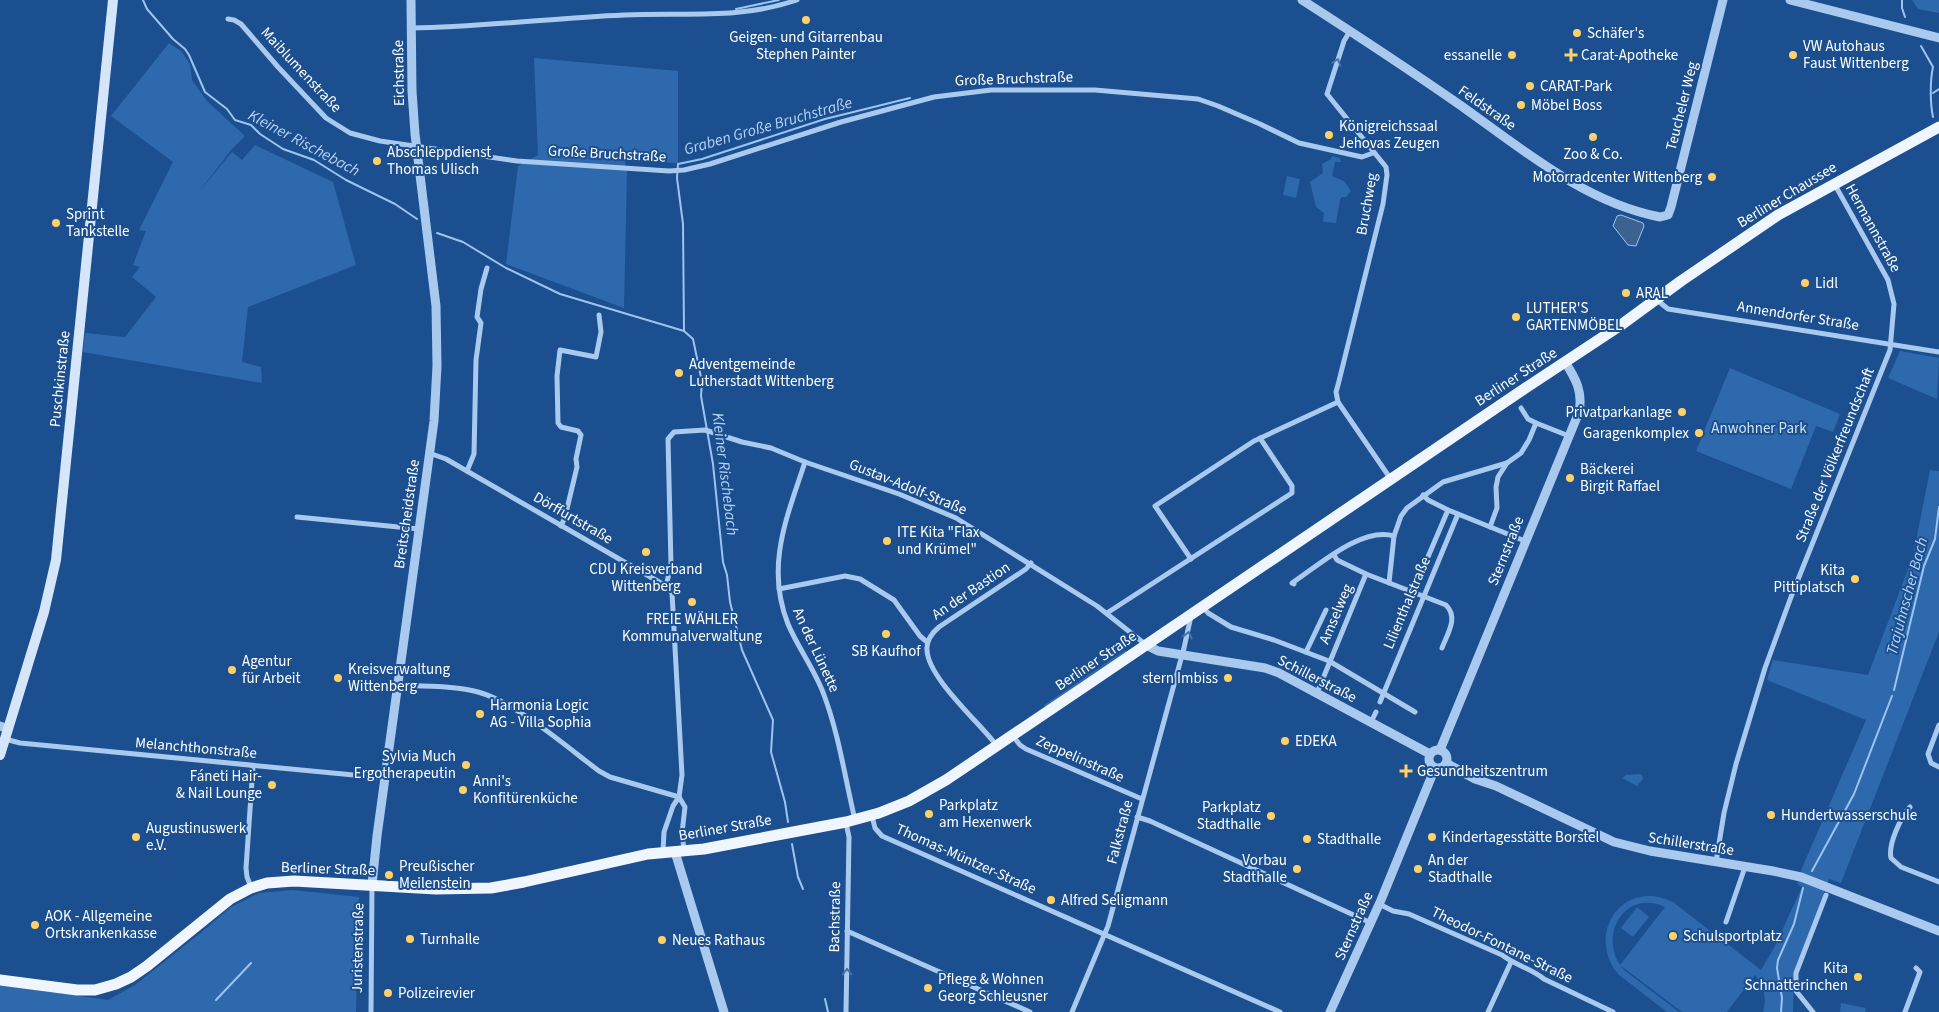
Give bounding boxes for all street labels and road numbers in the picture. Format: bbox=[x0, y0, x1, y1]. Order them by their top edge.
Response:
street label: Maiblumenstraße bbox=[256, 23, 346, 117]
street label: Eichstraße bbox=[388, 40, 410, 106]
street label: Teucheler Weg bbox=[1661, 59, 1703, 153]
street label: Große Bruchstraße bbox=[955, 66, 1073, 92]
street label: Feldstraße bbox=[1454, 80, 1520, 136]
street label: Große Bruchstraße bbox=[547, 140, 667, 168]
street label: Berliner Chaussee bbox=[1733, 157, 1841, 233]
street label: Bruchweg bbox=[1351, 171, 1383, 237]
street label: Hermannstraße bbox=[1840, 180, 1906, 276]
street label: Annendorfer Straße bbox=[1736, 296, 1860, 336]
street label: Puschkinstraße bbox=[44, 330, 76, 428]
street label: Berliner Straße bbox=[1471, 343, 1561, 411]
street label: Straße der Völkerfreundschaft bbox=[1790, 364, 1880, 546]
street label: Gustav-Adolf-Straße bbox=[846, 454, 970, 520]
street label: Breitscheidstraße bbox=[389, 458, 425, 570]
street label: Dörffurtstraße bbox=[529, 487, 617, 549]
street label: Sternstraße bbox=[1483, 513, 1529, 589]
street label: Lilienthalstraße bbox=[1378, 554, 1436, 652]
street label: An der Bastion bbox=[927, 557, 1015, 625]
street label: Amselweg bbox=[1314, 580, 1358, 647]
street label: An der Lünette bbox=[787, 604, 845, 696]
street label: Berliner Straße bbox=[1051, 626, 1141, 696]
street label: Schillerstraße bbox=[1274, 650, 1360, 708]
street label: Zeppelinstraße bbox=[1033, 730, 1127, 788]
street label: Melanchthonstraße bbox=[134, 732, 258, 764]
street label: Falkstraße bbox=[1101, 798, 1139, 866]
street label: Berliner Straße bbox=[677, 809, 773, 847]
street label: Thomas-Müntzer-Straße bbox=[892, 819, 1040, 899]
street label: Schillerstraße bbox=[1647, 827, 1735, 861]
street label: Berliner Straße bbox=[281, 857, 375, 881]
street label: Bachstraße bbox=[824, 881, 846, 953]
street label: Sternstraße bbox=[1330, 888, 1378, 964]
street label: Theodor-Fontane-Straße bbox=[1428, 902, 1576, 988]
street label: Juristenstraße bbox=[347, 903, 369, 993]

